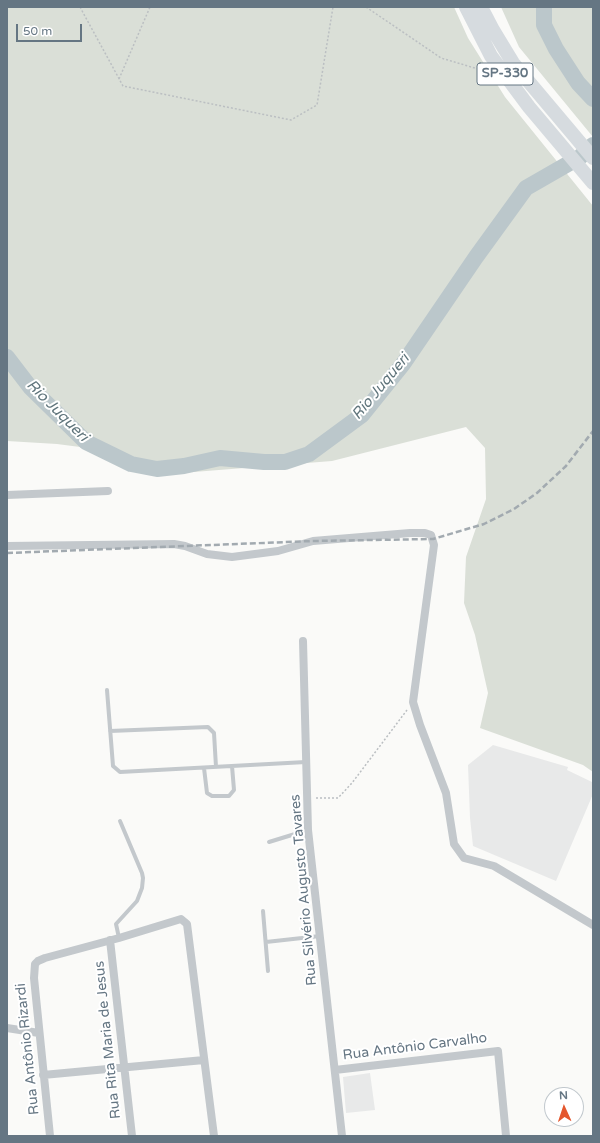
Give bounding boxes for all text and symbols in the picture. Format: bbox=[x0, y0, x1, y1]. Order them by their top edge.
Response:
scale bar bbox=[18, 16, 84, 42]
text: 50 m bbox=[23, 24, 52, 38]
road number: SP-330 bbox=[477, 63, 533, 85]
water label: Rio Juqueri bbox=[348, 351, 414, 423]
water label: Rio Juqueri bbox=[22, 376, 92, 446]
street label: Rua Silvério Augusto Tavares bbox=[287, 794, 321, 986]
street label: Rua Rita Maria de Jesus bbox=[91, 960, 125, 1120]
street label: Rua Antônio Rizardi bbox=[13, 982, 43, 1116]
street label: Rua Antônio Carvalho bbox=[342, 1030, 488, 1064]
north arrow bbox=[544, 1087, 584, 1127]
text: N bbox=[559, 1089, 568, 1102]

